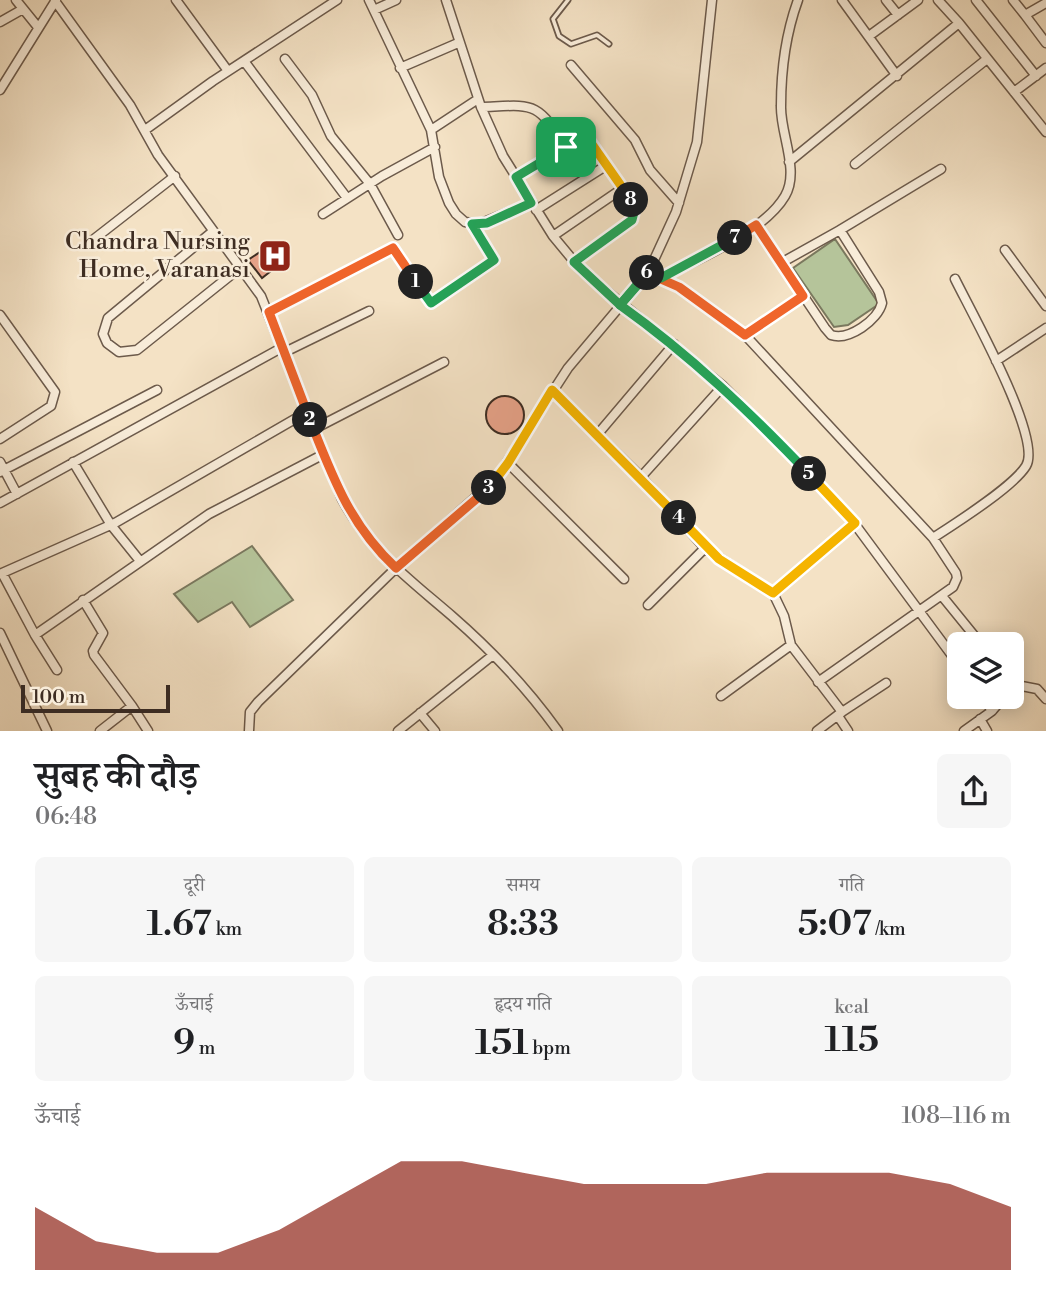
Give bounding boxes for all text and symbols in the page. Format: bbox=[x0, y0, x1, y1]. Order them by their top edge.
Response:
pin bbox=[536, 117, 596, 177]
icon: arrive bbox=[547, 128, 585, 166]
pin: 8 bbox=[614, 182, 648, 218]
text: 8 bbox=[624, 187, 637, 211]
pin: 7 bbox=[718, 220, 752, 256]
text: 7 bbox=[729, 225, 740, 249]
place label: Chandra Nursing Home, Varanasi bbox=[65, 227, 251, 285]
hospital icon: Chandra Nursing Home, Varanasi bbox=[256, 237, 294, 275]
pin: 6 bbox=[630, 256, 664, 290]
text: 6 bbox=[641, 260, 652, 284]
pin: 1 bbox=[398, 264, 434, 300]
text: 1 bbox=[411, 269, 420, 293]
pin: 2 bbox=[292, 402, 328, 438]
text: 2 bbox=[304, 407, 315, 431]
pin: 5 bbox=[792, 456, 826, 491]
text: 5 bbox=[803, 461, 814, 485]
pin: 3 bbox=[472, 470, 506, 505]
text: 3 bbox=[483, 475, 494, 499]
pin: 4 bbox=[662, 500, 696, 536]
text: 4 bbox=[672, 505, 685, 529]
map controls bbox=[947, 632, 1024, 709]
button: layers bbox=[947, 632, 1024, 709]
scale bar bbox=[21, 682, 170, 714]
text: 100 m bbox=[32, 685, 85, 709]
text: सुबह की दौड़ bbox=[35, 753, 198, 800]
button: share bbox=[937, 754, 1011, 828]
text: 06:48 bbox=[35, 803, 97, 831]
text: दूरी bbox=[184, 873, 205, 897]
text: समय bbox=[506, 873, 540, 897]
text: गति bbox=[839, 873, 864, 897]
text: 1.67 bbox=[146, 903, 212, 946]
text: 8:33 bbox=[487, 903, 559, 946]
text: 5:07 bbox=[798, 903, 872, 946]
text: km bbox=[212, 917, 242, 941]
text: /km bbox=[872, 917, 906, 941]
text: ऊँचाई bbox=[176, 992, 213, 1016]
text: हृदय गति bbox=[494, 992, 552, 1016]
text: kcal bbox=[834, 995, 869, 1019]
text: 115 bbox=[824, 1019, 879, 1062]
text: 9 bbox=[173, 1022, 195, 1065]
text: 151 bbox=[475, 1022, 529, 1065]
text: m bbox=[195, 1036, 216, 1060]
text: bpm bbox=[529, 1036, 571, 1060]
text: ऊँचाई bbox=[35, 1102, 80, 1130]
text: 108–116 m bbox=[902, 1102, 1011, 1130]

